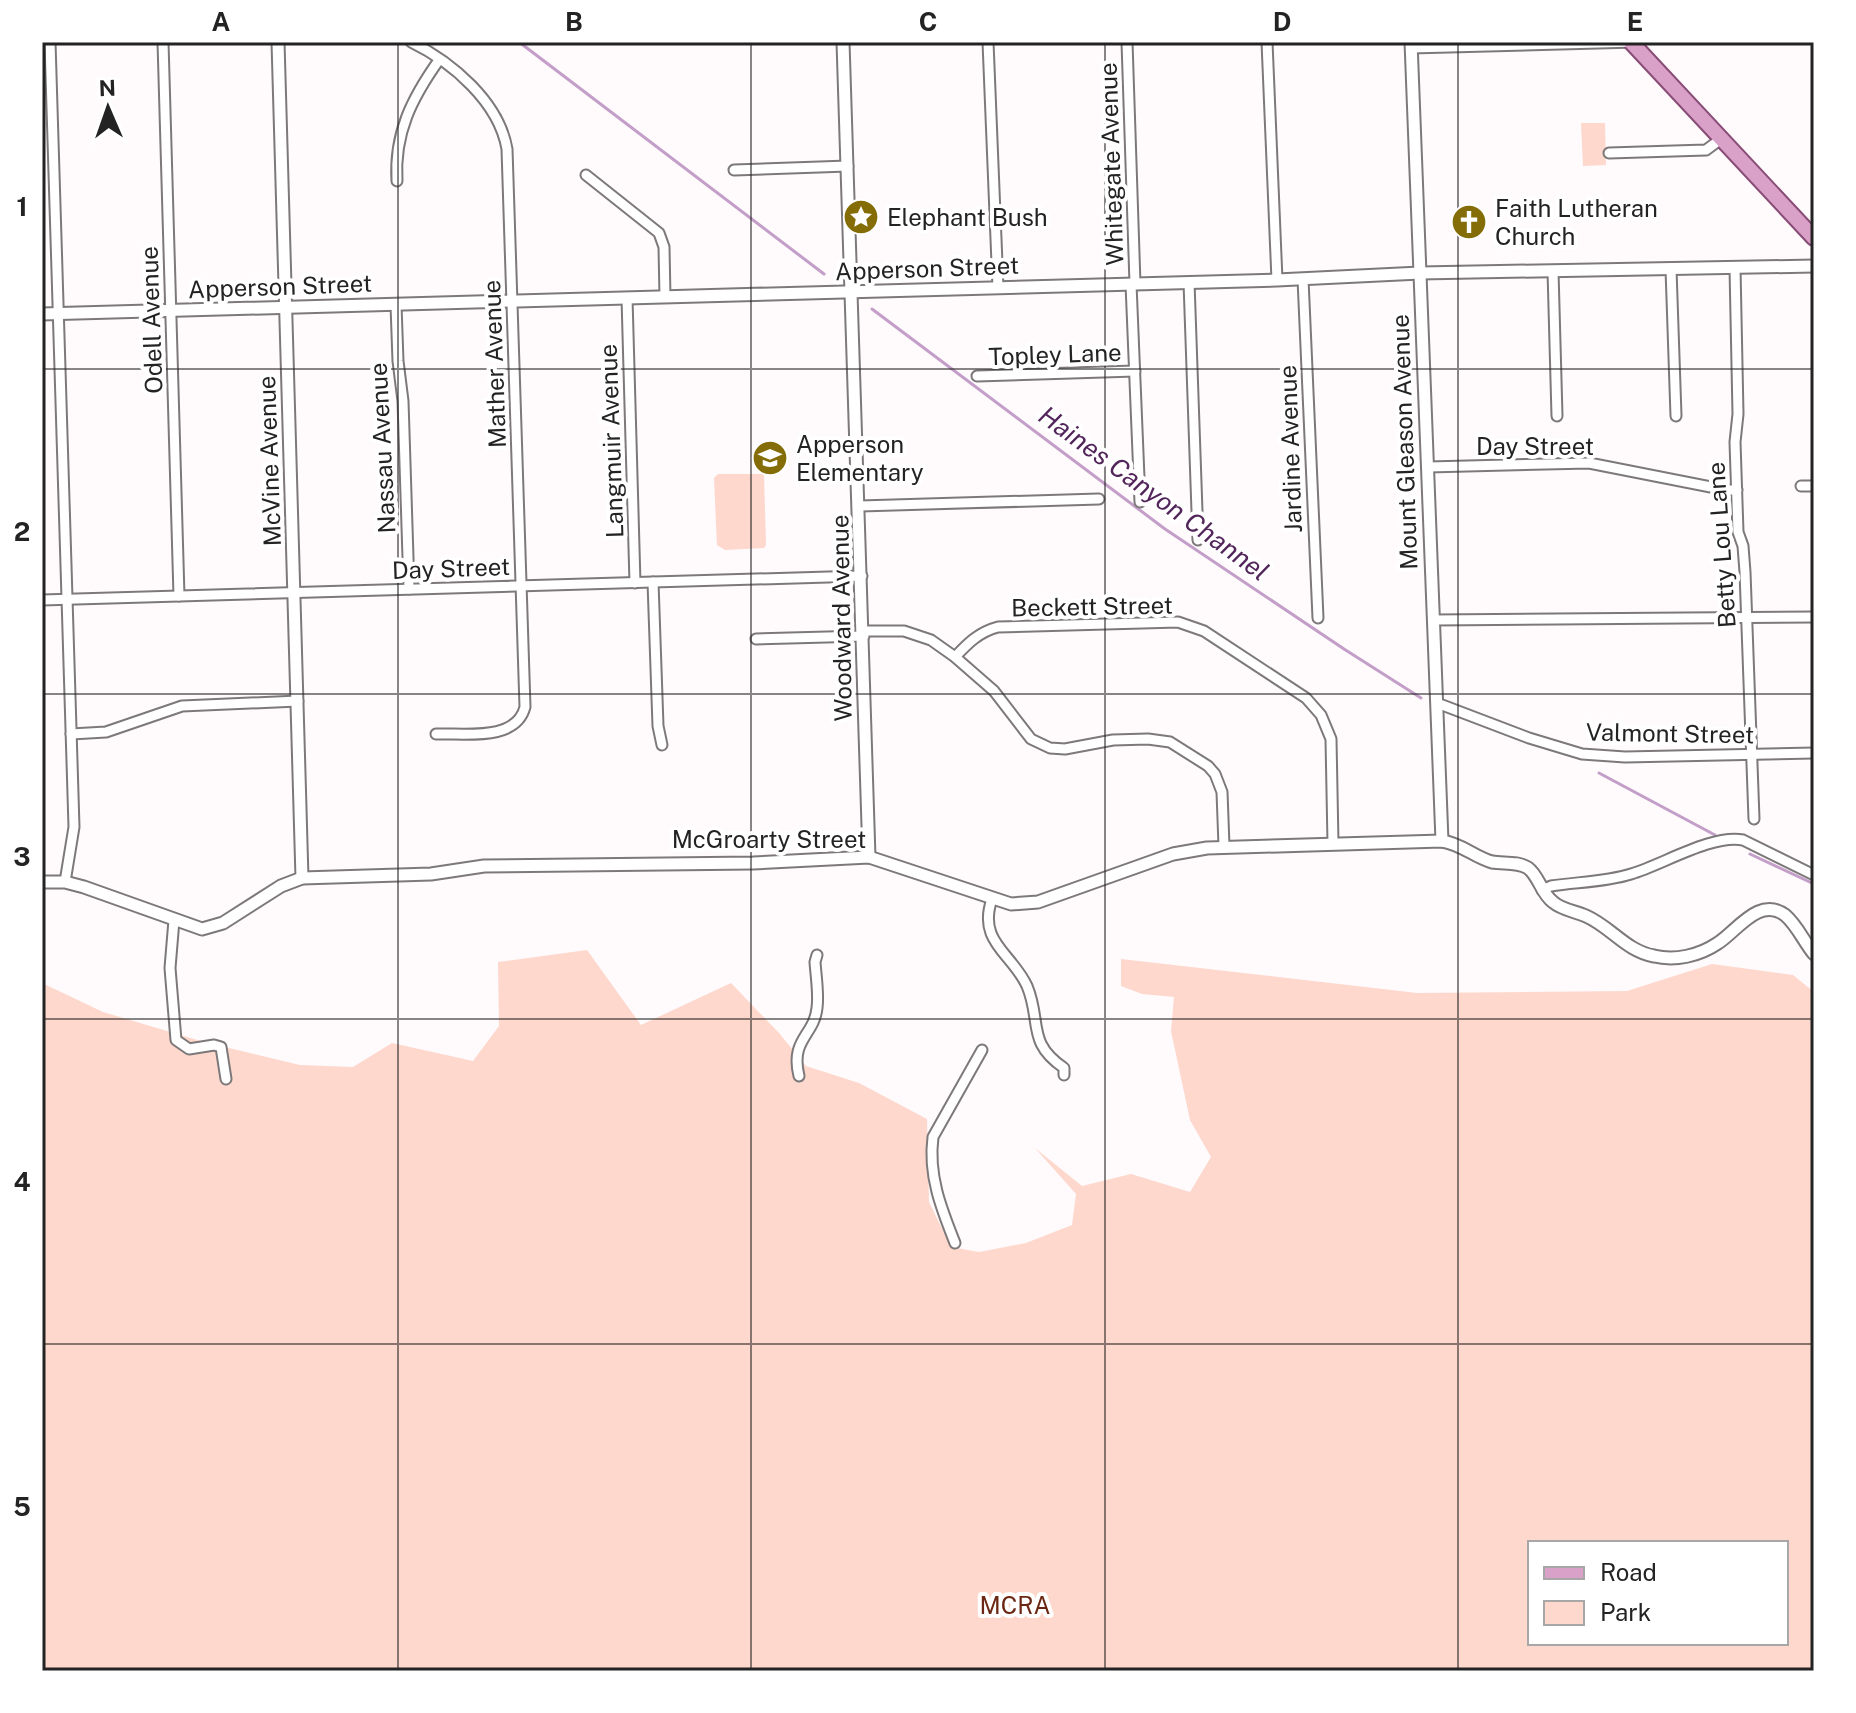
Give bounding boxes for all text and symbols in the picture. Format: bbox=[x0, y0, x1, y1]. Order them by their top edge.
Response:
text: A bbox=[212, 6, 231, 37]
text: B bbox=[565, 6, 583, 37]
text: C bbox=[919, 6, 937, 37]
text: D bbox=[1273, 6, 1291, 37]
text: E bbox=[1627, 6, 1643, 37]
street label: Whitegate Avenue bbox=[1093, 62, 1129, 266]
north arrow bbox=[68, 68, 148, 148]
text: N bbox=[98, 75, 116, 101]
text: 1 bbox=[16, 191, 28, 222]
place label: Faith Lutheran Church bbox=[1495, 194, 1658, 250]
place icon: Elephant Bush bbox=[842, 198, 880, 236]
place label: Elephant Bush bbox=[887, 203, 1048, 231]
church icon: Faith Lutheran Church bbox=[1450, 203, 1488, 241]
street label: Odell Avenue bbox=[134, 246, 168, 394]
street label: Apperson Street bbox=[835, 251, 1019, 285]
street label: Apperson Street bbox=[188, 269, 372, 303]
street label: Mather Avenue bbox=[477, 279, 511, 449]
street label: Mount Gleason Avenue bbox=[1386, 314, 1422, 570]
street label: Topley Lane bbox=[988, 338, 1122, 370]
street label: Langmuir Avenue bbox=[594, 344, 628, 538]
street label: Nassau Avenue bbox=[364, 362, 400, 534]
street label: Jardine Avenue bbox=[1273, 365, 1307, 533]
street label: McVine Avenue bbox=[252, 375, 286, 547]
water label: Haines Canyon Channel bbox=[1033, 399, 1275, 587]
place label: Apperson Elementary bbox=[796, 430, 924, 486]
street label: Day Street bbox=[1476, 432, 1594, 460]
school or university icon: Apperson Elementary bbox=[751, 439, 789, 477]
street label: Betty Lou Lane bbox=[1701, 461, 1741, 629]
street label: Woodward Avenue bbox=[825, 514, 857, 722]
text: 2 bbox=[14, 516, 30, 547]
street label: Day Street bbox=[391, 552, 511, 584]
street label: Beckett Street bbox=[1011, 591, 1173, 621]
street label: Valmont Street bbox=[1586, 718, 1754, 748]
street label: McGroarty Street bbox=[672, 825, 866, 853]
text: 3 bbox=[13, 841, 31, 872]
text: 4 bbox=[13, 1166, 31, 1197]
text: 5 bbox=[13, 1491, 31, 1522]
legend bbox=[1528, 1541, 1788, 1645]
text: Road bbox=[1600, 1558, 1657, 1586]
park label: MCRA bbox=[979, 1591, 1051, 1619]
text: Park bbox=[1600, 1598, 1651, 1626]

